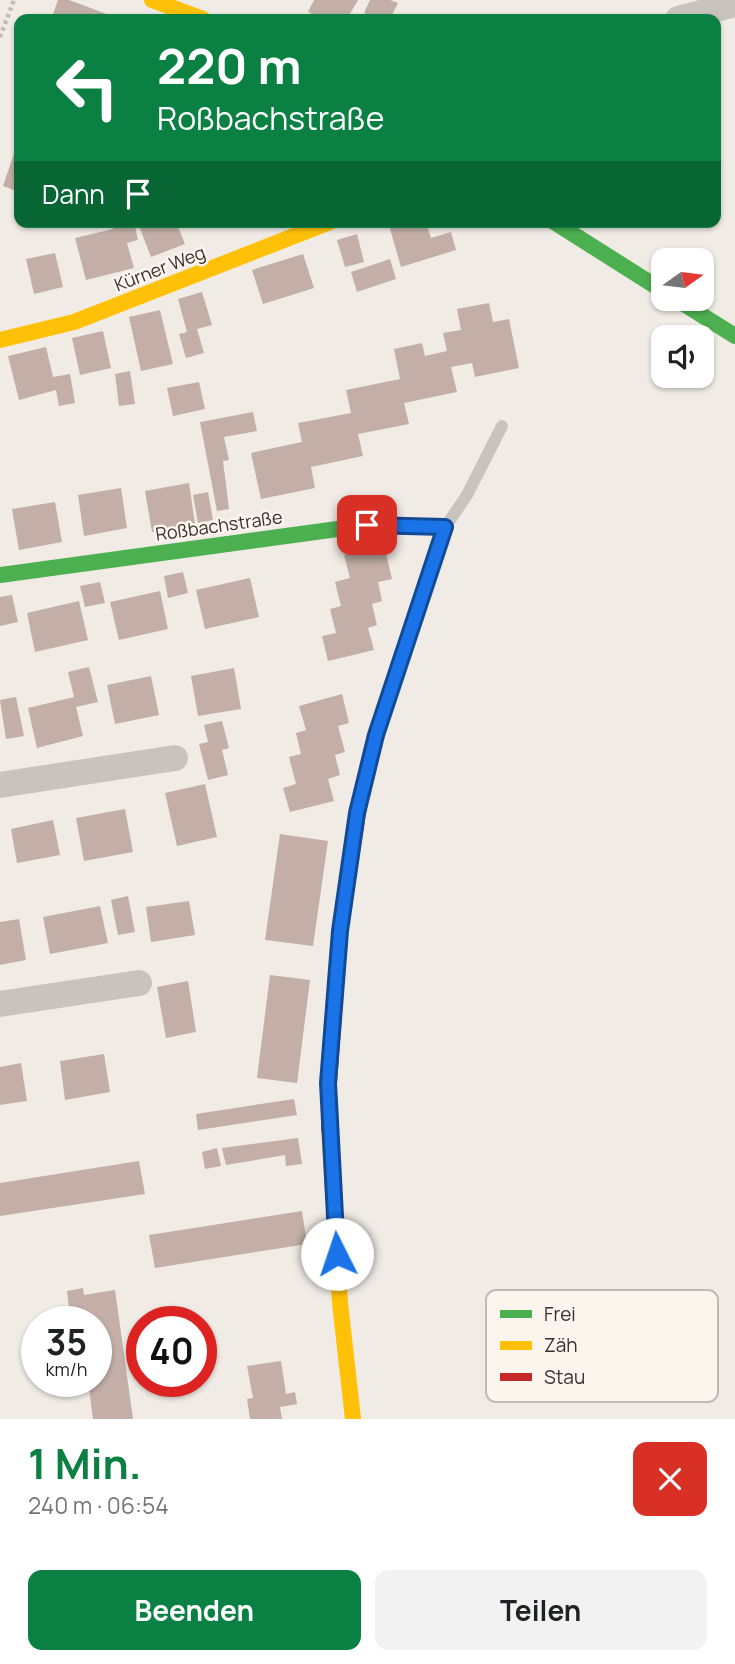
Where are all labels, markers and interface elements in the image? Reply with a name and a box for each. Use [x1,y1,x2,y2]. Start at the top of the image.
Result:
text: 220 m [157,32,301,99]
icon: left [42,42,133,133]
text: Roßbachstraße [157,96,384,140]
icon: arrive [119,175,157,213]
text: Dann [42,176,105,212]
street label: Kürner Weg [111,240,208,296]
north arrow [651,248,714,312]
map controls [651,248,714,388]
button: sound [651,325,714,388]
pin [337,495,397,555]
street label: Roßbachstraße [154,504,284,546]
icon: arrive [348,506,386,544]
position arrow [300,1217,374,1291]
legend [486,1290,718,1402]
text: Frei [544,1301,576,1327]
speed limit sign: 40 [126,1306,217,1397]
text: 35 [46,1318,87,1366]
text: Zäh [544,1332,578,1358]
text: km/h [46,1357,87,1381]
text: Stau [544,1364,585,1390]
text: 1 Min. [28,1434,142,1492]
button: close [633,1442,707,1516]
text: 240 m · 06:54 [28,1489,169,1521]
button: Beenden [28,1570,361,1650]
button: Teilen [375,1570,707,1650]

